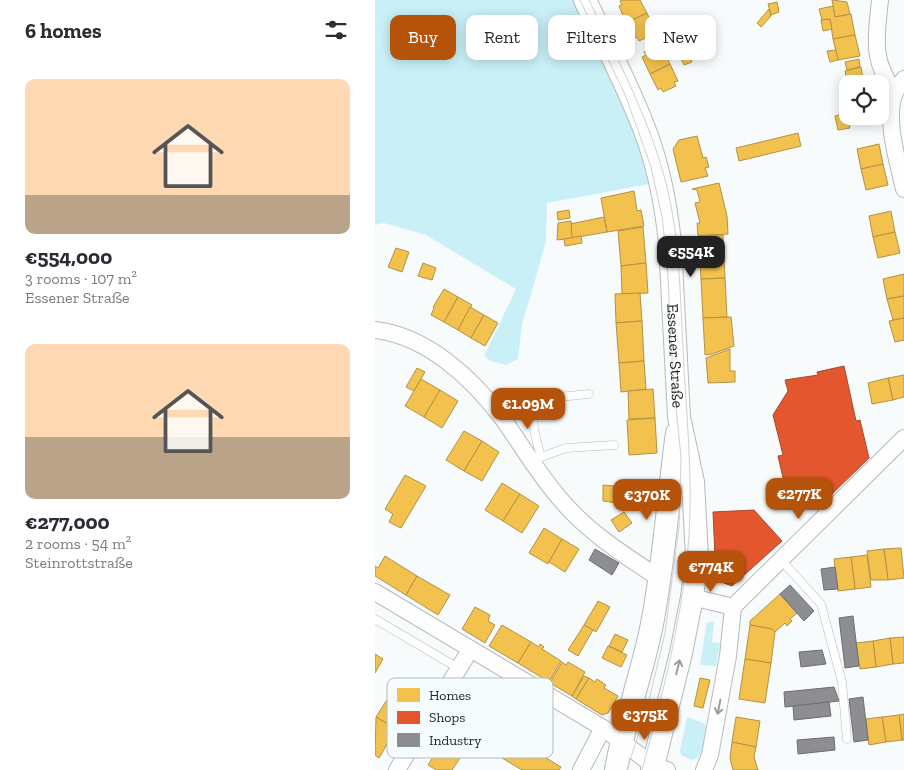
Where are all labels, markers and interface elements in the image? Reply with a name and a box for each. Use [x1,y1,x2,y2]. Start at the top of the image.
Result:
chip: Buy [390,15,456,60]
chip: Rent [466,15,538,60]
chip: Filters [548,15,635,60]
chip: New [645,15,716,60]
icon: filters [322,16,350,44]
text: 6 homes [25,18,102,43]
map controls [839,75,889,125]
button: locate [839,75,889,125]
icon: home [143,111,233,201]
pin: €554K [656,236,726,278]
text: €554K [668,242,714,261]
text: €554,000 [25,244,112,269]
text: 3 rooms · 107 m² [25,269,137,288]
text: Essener Straße [25,288,130,307]
street label: Essener Straße [664,303,688,408]
icon: home [143,376,233,466]
pin: €1.09M [487,388,569,430]
text: €1.09M [502,394,554,413]
pin: €370K [612,478,682,521]
pin: €277K [764,478,834,520]
text: €277K [777,484,821,503]
text: €370K [624,485,670,504]
text: €277,000 [25,509,110,534]
text: 2 rooms · 54 m² [25,534,131,553]
pin: €774K [676,550,746,593]
text: Steinrottstraße [25,553,133,572]
text: €774K [689,557,733,576]
one-way arrow [673,660,683,676]
legend [387,678,553,758]
text: Homes [429,687,471,704]
pin: €375K [610,698,680,741]
one-way arrow [714,699,723,715]
text: €375K [622,705,668,724]
text: Shops [429,709,465,726]
text: Industry [429,732,482,749]

